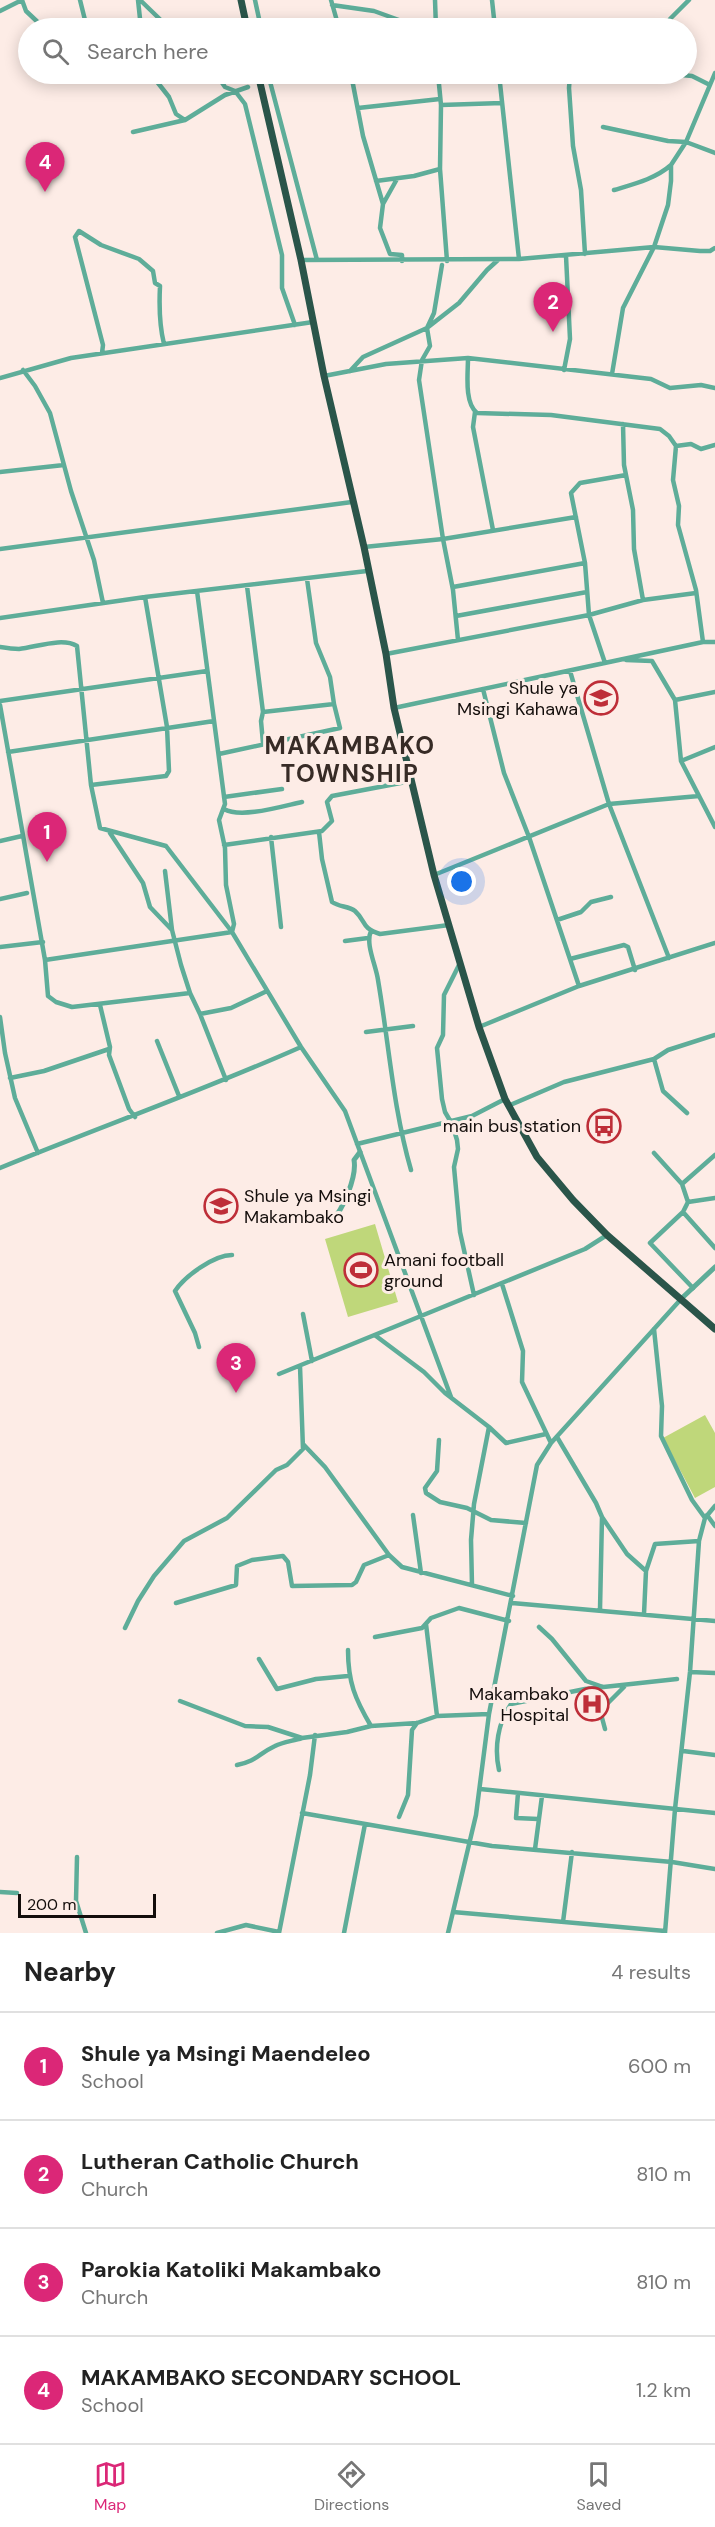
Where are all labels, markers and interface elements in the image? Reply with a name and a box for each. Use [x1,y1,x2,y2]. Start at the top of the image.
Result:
search box [18,18,697,84]
icon: search [39,35,72,68]
text: Search here [87,37,208,66]
pin: 4 [26,142,64,192]
pin: 2 [534,282,572,332]
place label: Shule ya Msingi Kahawa [457,676,578,721]
school or university icon: Shule ya Msingi Kahawa [583,680,619,716]
district label: MAKAMBAKO TOWNSHIP [264,730,436,789]
pin: 1 [28,812,66,862]
your location [447,867,476,896]
bus stop icon: main bus station [586,1108,622,1144]
place label: main bus station [443,1114,581,1138]
place label: Shule ya Msingi Makambako [244,1184,371,1229]
school or university icon: Shule ya Msingi Makambako [203,1188,239,1224]
place label: Amani football ground [384,1248,504,1293]
sports icon: Amani football ground [343,1252,379,1288]
pin: 3 [216,1344,256,1393]
place label: Makambako Hospital [469,1682,569,1727]
hospital icon: Makambako Hospital [574,1686,610,1722]
scale bar [18,1891,156,1918]
text: 200 m [27,1894,76,1915]
text: Nearby [24,1955,116,1989]
text: 4 results [611,1959,691,1985]
text: Shule ya Msingi Maendeleo [81,2039,371,2068]
text: 1 [40,2053,47,2079]
text: 600 m [628,2053,691,2079]
text: School [81,2068,144,2094]
text: Lutheran Catholic Church [81,2147,359,2176]
text: 2 [38,2161,49,2187]
text: 810 m [636,2161,691,2187]
text: Church [81,2176,148,2202]
text: Parokia Katoliki Makambako [81,2255,381,2284]
text: 3 [37,2269,50,2295]
text: 810 m [636,2269,691,2295]
text: Church [81,2284,148,2310]
text: MAKAMBAKO SECONDARY SCHOOL [81,2363,461,2392]
text: 4 [37,2377,50,2403]
text: 1.2 km [636,2377,691,2403]
text: School [81,2392,144,2418]
tab: Map [94,2458,127,2515]
tab: Directions [314,2458,389,2515]
tab: Saved [577,2458,621,2515]

